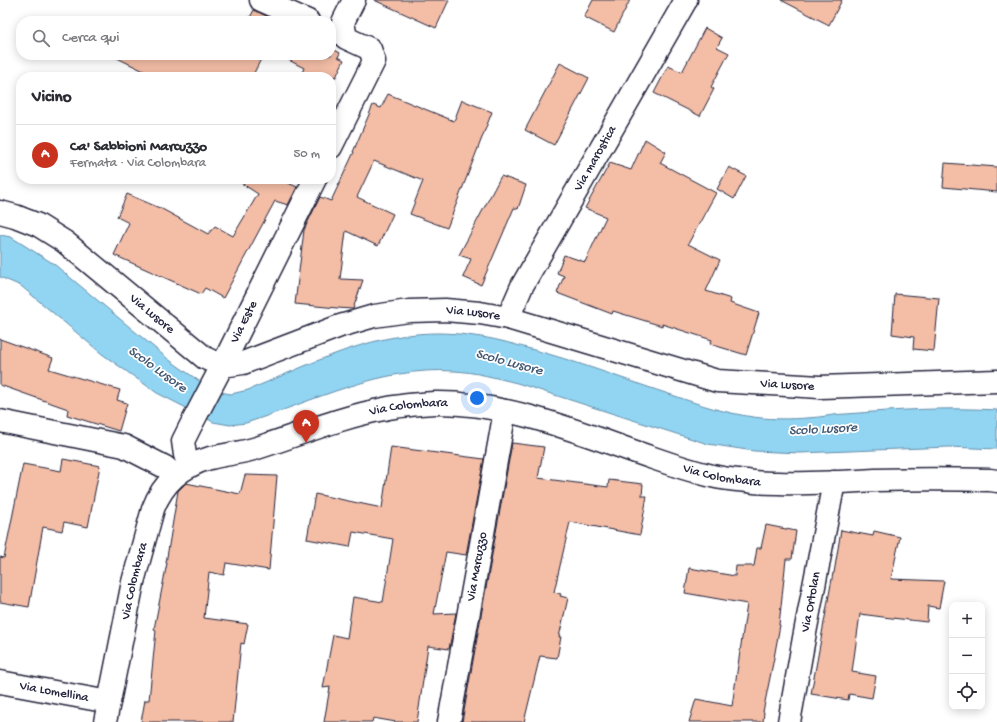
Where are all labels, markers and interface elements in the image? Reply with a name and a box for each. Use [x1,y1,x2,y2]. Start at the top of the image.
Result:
search box [16,16,336,60]
icon: search [30,27,52,49]
text: Cerca qui [62,29,119,47]
text: Vicino [32,88,72,108]
street label: Via marostica [570,122,620,195]
text: Ca' Sabbioni Marcuzzo [70,138,207,156]
text: A [41,147,49,162]
text: 50 m [293,147,320,162]
text: Fermata · Via Colombara [70,156,206,171]
street label: Via Lusore [126,290,178,337]
street label: Via Este [227,298,261,346]
street label: Via Lusore [445,303,502,324]
water label: Scolo Lusore [124,343,190,397]
water label: Scolo Lusore [474,346,545,380]
street label: Via Lusore [759,376,815,394]
your location [467,388,487,408]
street label: Via Colombara [367,395,449,420]
pin: A [293,410,319,443]
water label: Scolo Lusore [788,420,858,440]
street label: Via Colombara [680,461,762,490]
street label: Via Marcuzzo [463,530,491,603]
street label: Via Colombara [118,540,151,622]
street label: Via Ortolan [798,570,824,634]
map controls [949,602,985,710]
button: + [949,602,985,638]
button: − [949,638,985,674]
button: locate [949,674,985,710]
street label: Via Lomellina [17,678,91,706]

